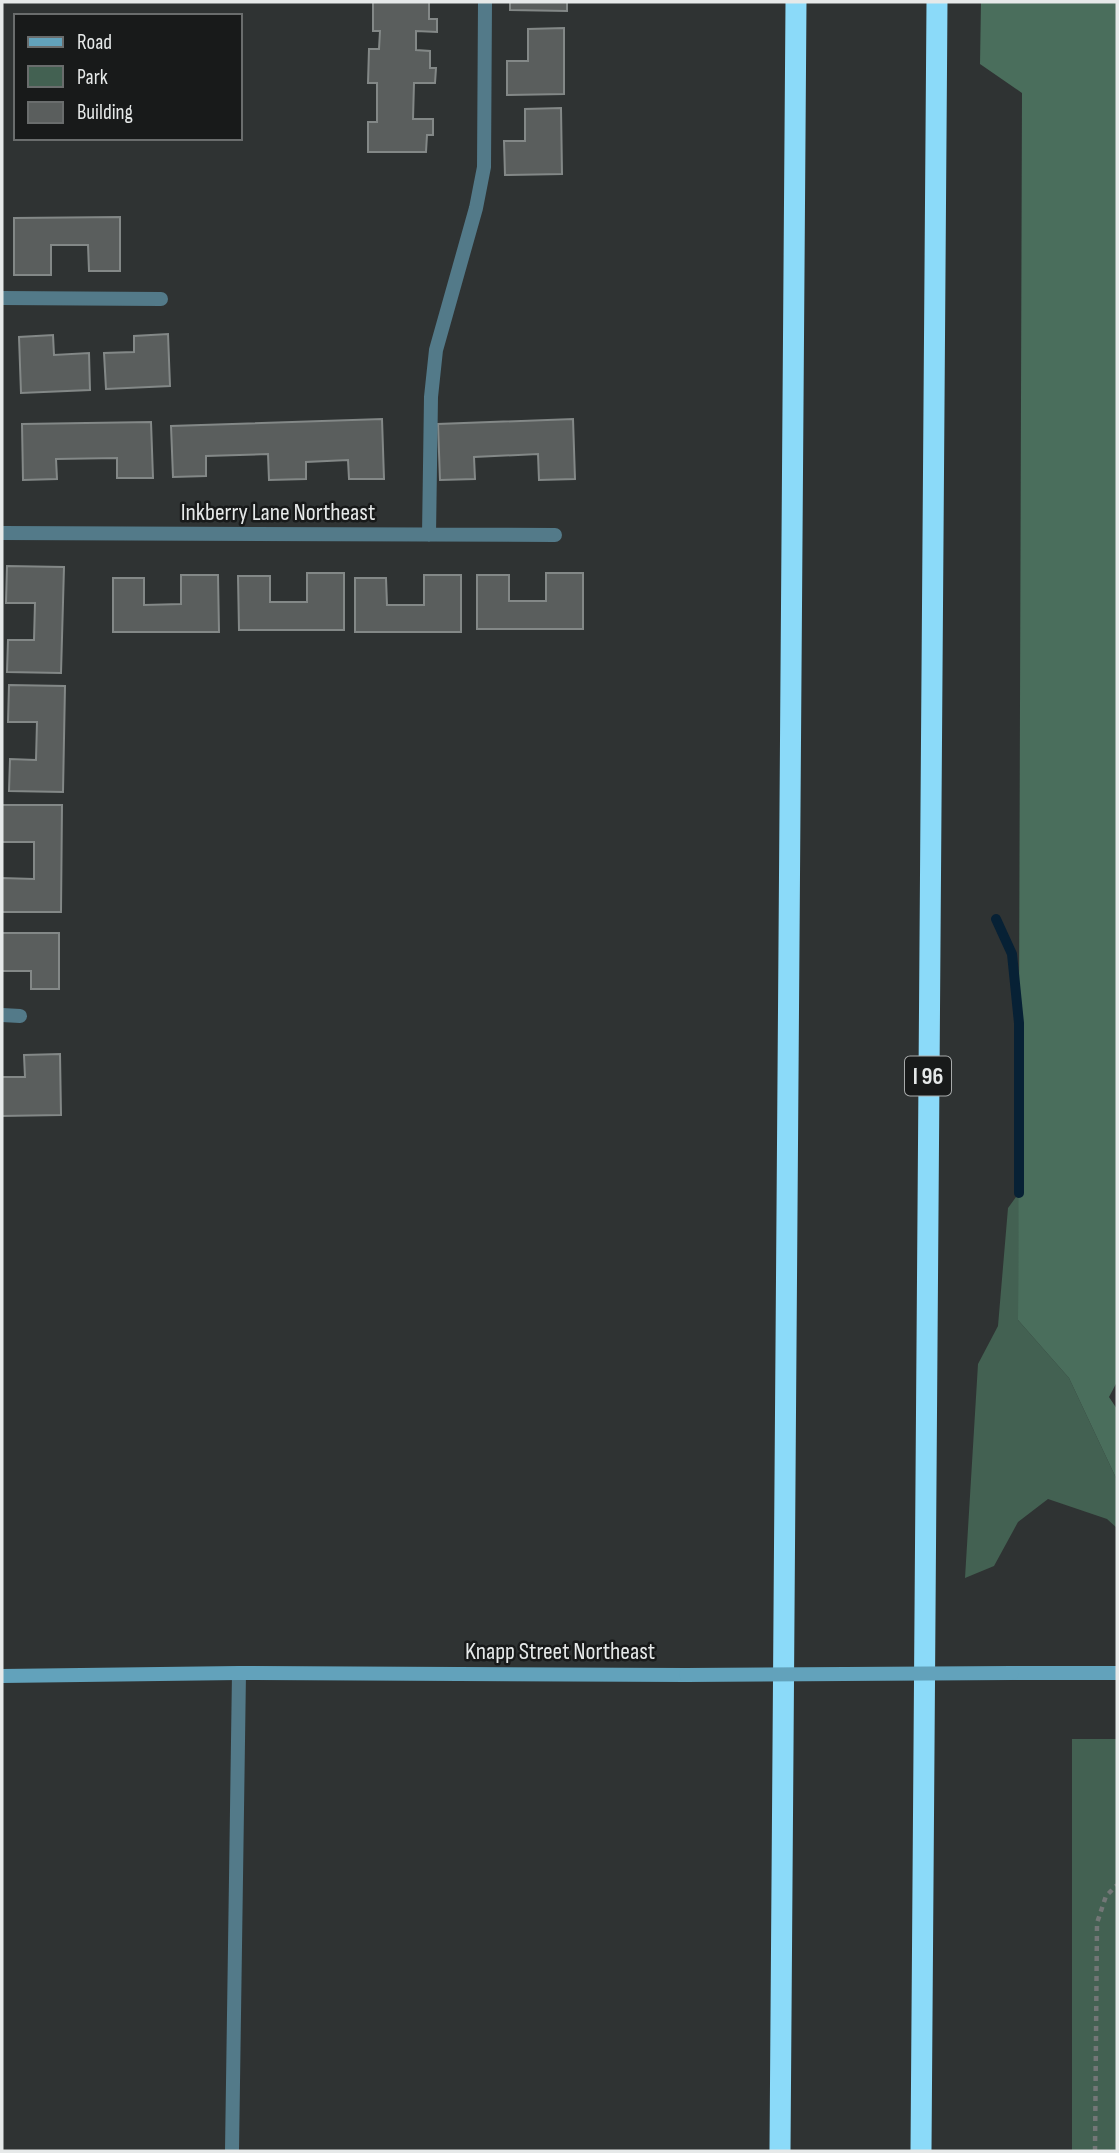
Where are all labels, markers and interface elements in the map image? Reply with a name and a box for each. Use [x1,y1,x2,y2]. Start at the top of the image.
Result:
legend [14,14,242,140]
text: Road [77,30,112,55]
text: Park [77,65,108,90]
text: Building [77,100,133,125]
street label: Inkberry Lane Northeast [181,498,375,527]
road number: I 96 [905,1056,951,1096]
street label: Knapp Street Northeast [465,1637,655,1666]

